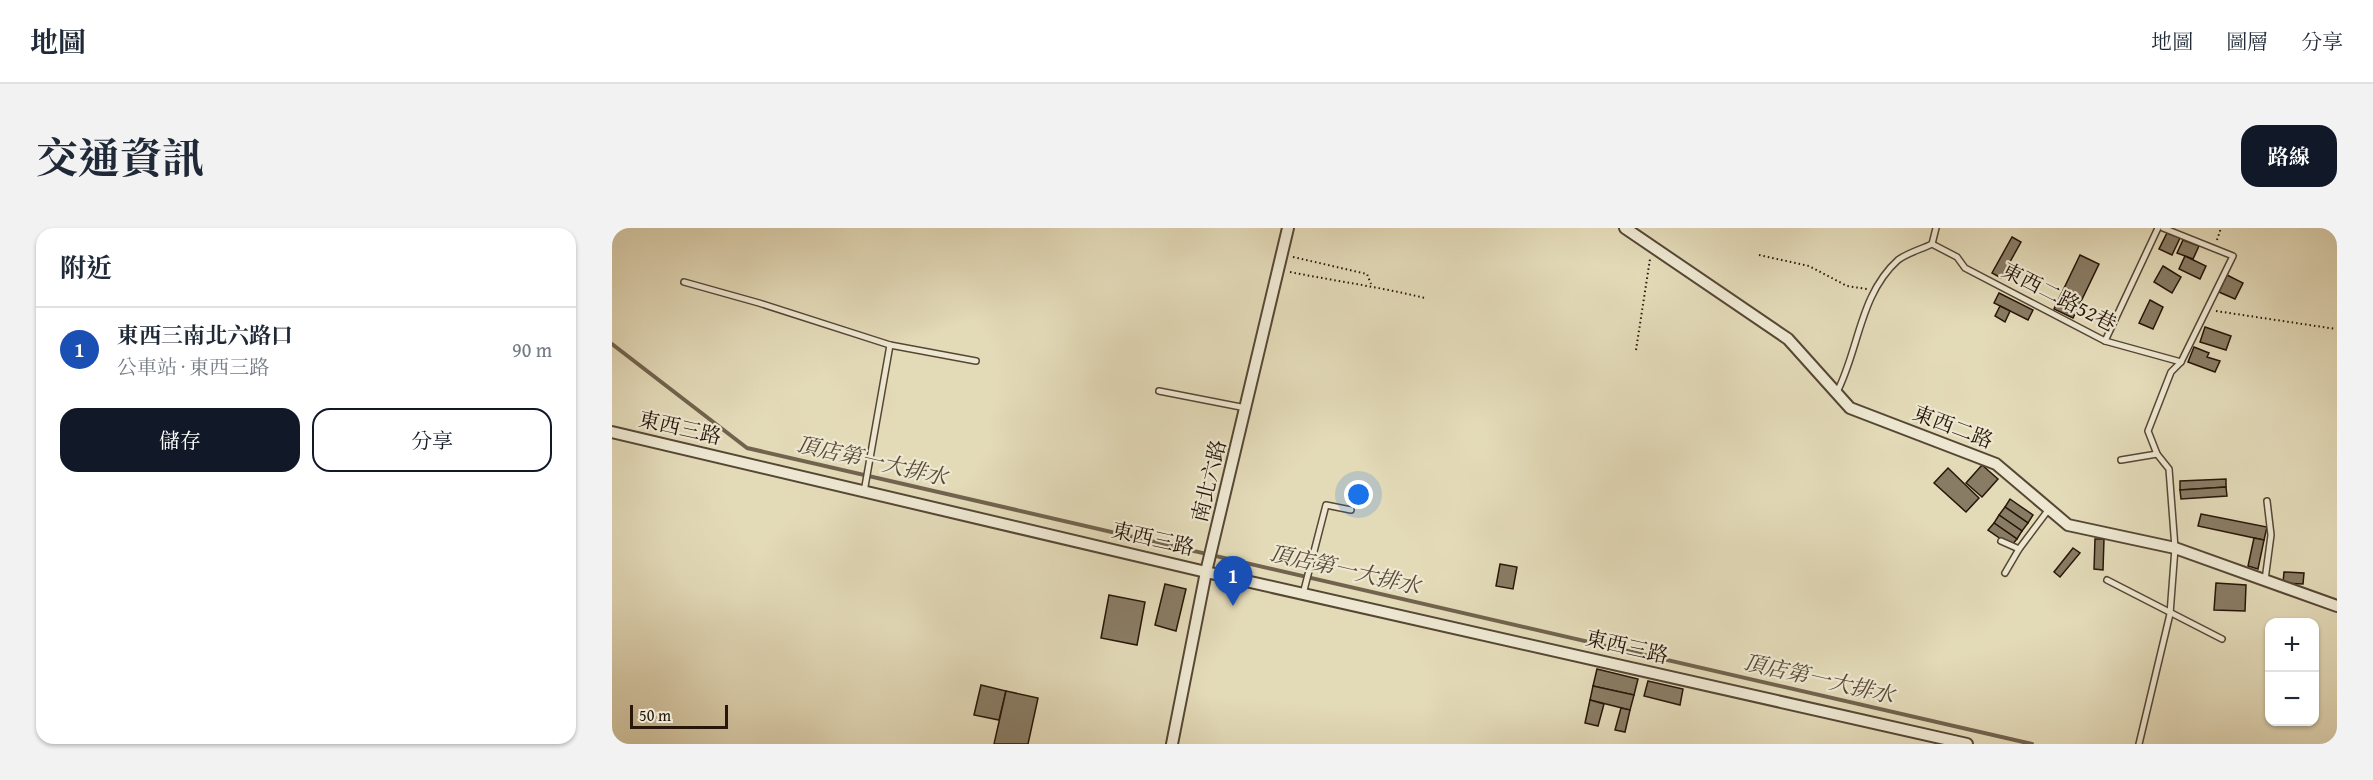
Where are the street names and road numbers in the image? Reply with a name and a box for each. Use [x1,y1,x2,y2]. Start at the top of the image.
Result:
street label: 東西二路52巷 [1996,254,2122,339]
street label: 東西二路 [1908,397,1998,456]
street label: 東西三路 [636,403,725,452]
street label: 南北六路 [1183,436,1234,525]
street label: 東西三路 [1109,514,1198,563]
street label: 東西三路 [1583,622,1672,671]

